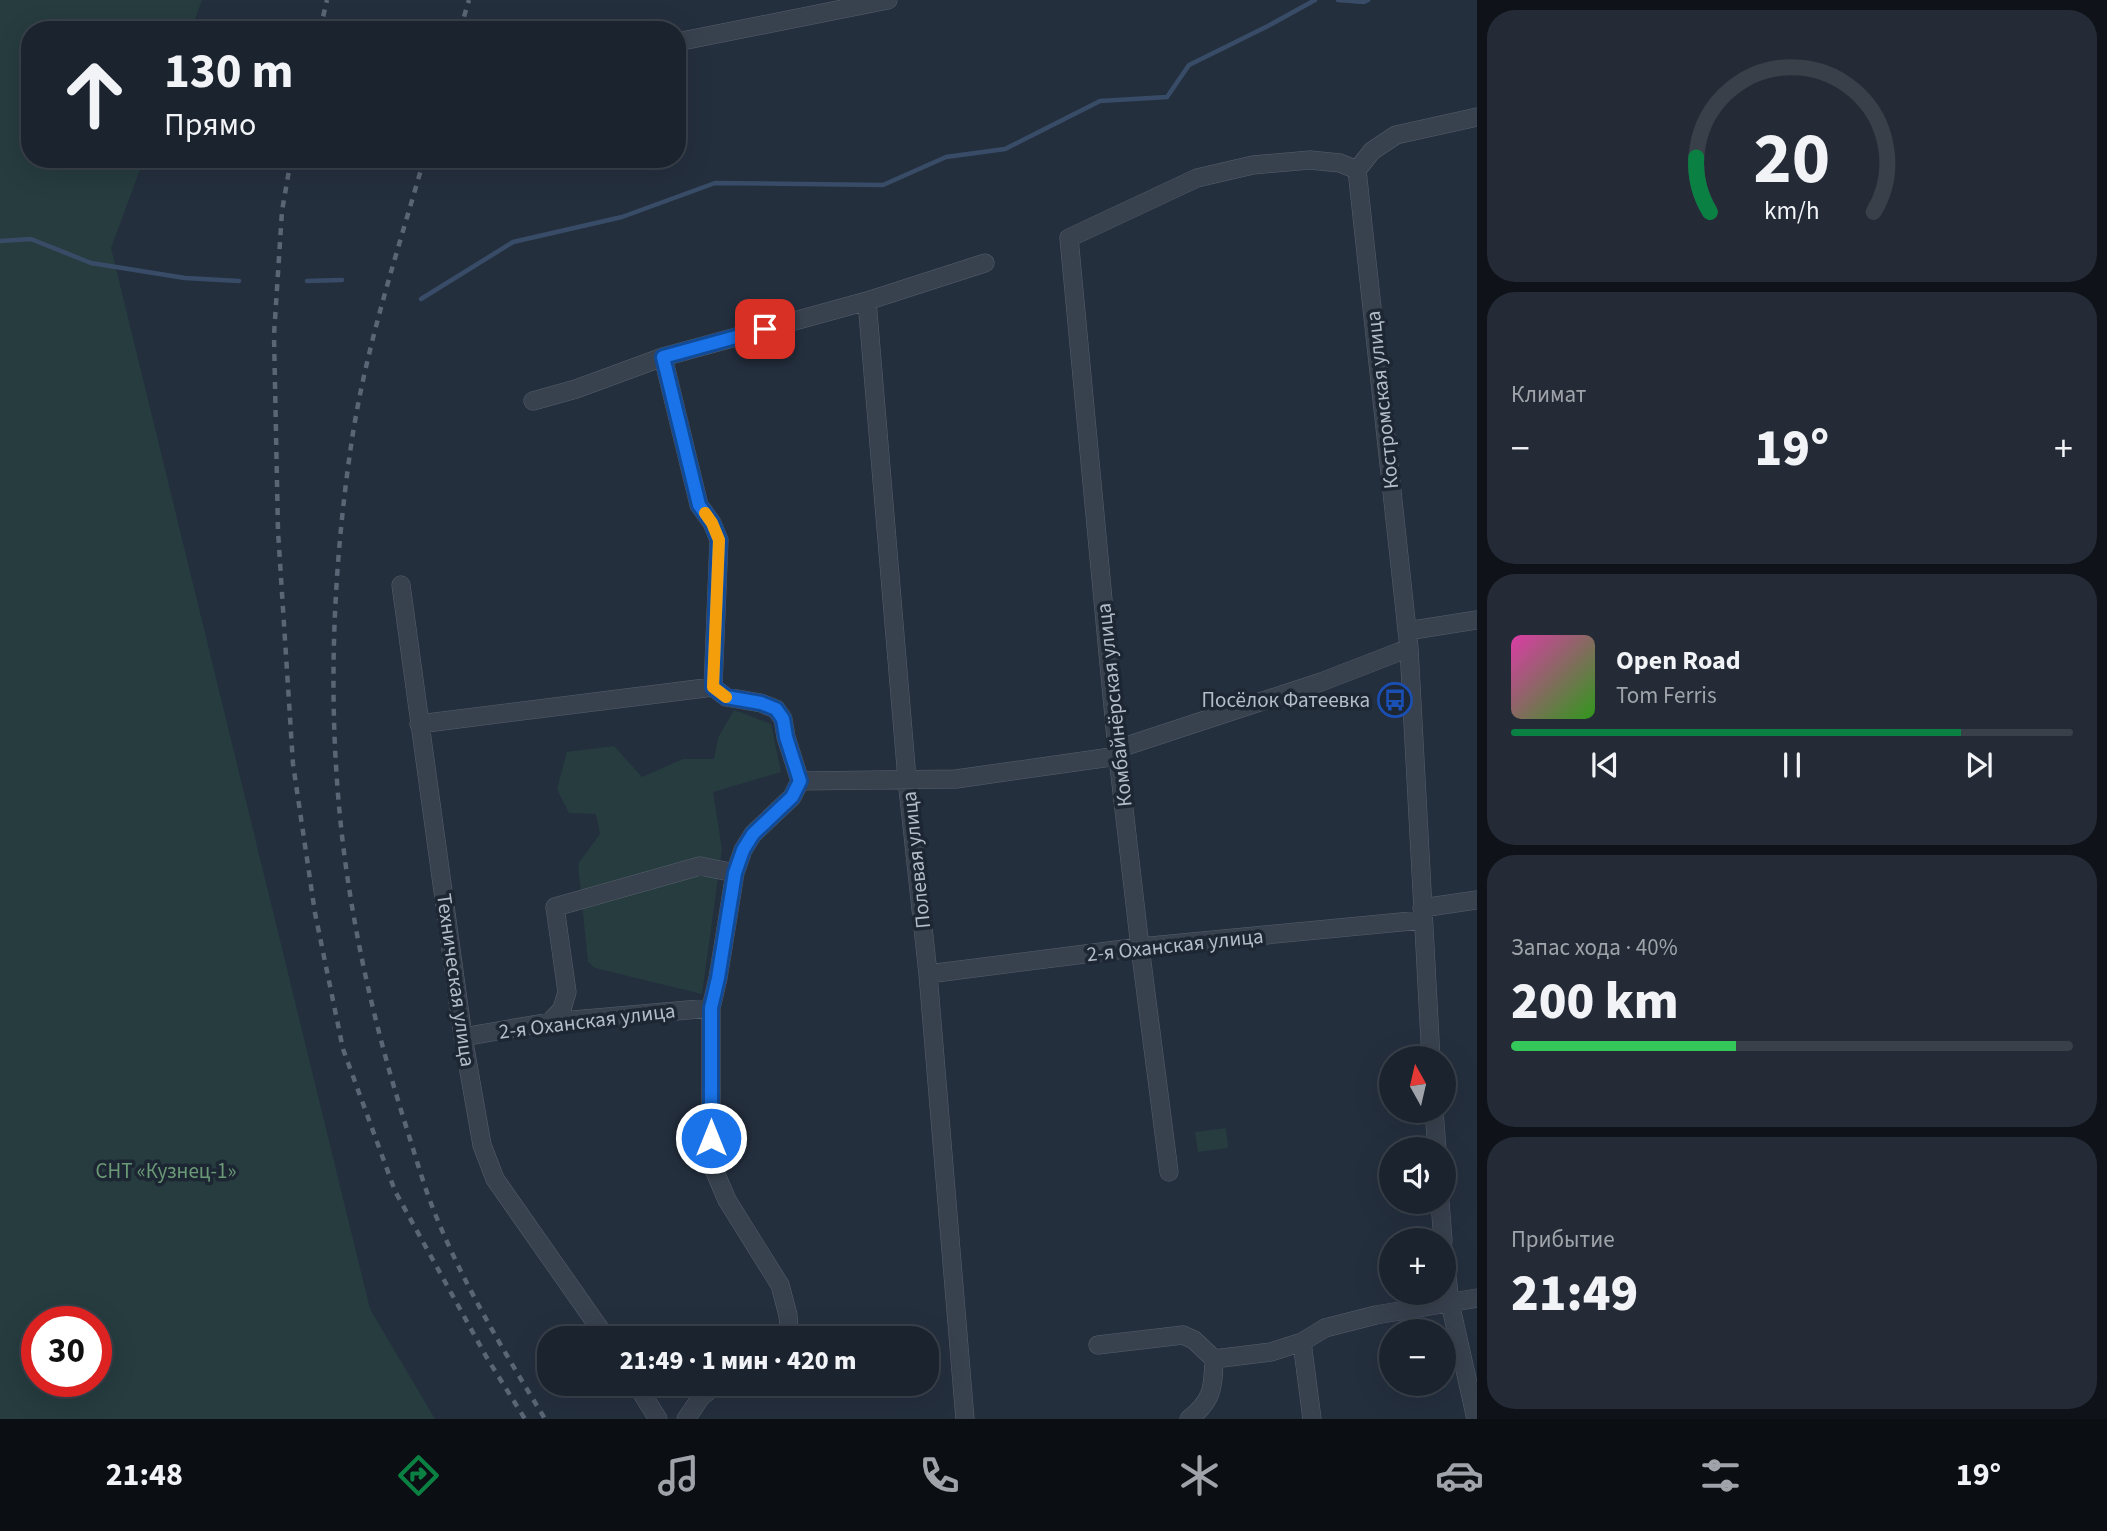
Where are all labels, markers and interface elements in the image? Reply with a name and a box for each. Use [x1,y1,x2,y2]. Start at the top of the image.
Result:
text: 130 m [164,37,293,107]
icon: ahead [49,49,140,140]
text: Прямо [164,102,256,148]
text: 20 [1754,107,1830,211]
text: km/h [1764,193,1820,229]
pin [735,299,795,359]
street label: Костромская улица [1358,309,1406,491]
icon: arrive [746,310,784,348]
text: Климат [1511,378,1586,411]
text: 19° [1755,412,1829,486]
text: − [1511,422,1530,476]
text: + [2054,422,2073,476]
street label: Комбайнёрская улица [1088,602,1140,808]
text: Open Road [1616,642,1741,679]
text: Tom Ferris [1616,679,1717,712]
bus stop icon: Посёлок Фатеевка [1376,681,1414,719]
place label: Посёлок Фатеевка [1202,685,1370,715]
icon: previous [1586,746,1624,784]
icon: pause [1773,746,1811,784]
icon: next [1960,746,1998,784]
street label: Полевая улица [894,790,938,930]
street label: Техническая улица [429,891,483,1069]
street label: 2-я Оханская улица [1085,921,1265,969]
text: Запас хода · 40% [1511,931,1678,964]
text: 200 km [1511,965,1679,1039]
street label: 2-я Оханская улица [497,995,677,1047]
north arrow [1379,1046,1456,1124]
map controls [1379,1046,1456,1396]
position arrow [674,1101,748,1175]
button: sound [1379,1137,1456,1214]
park label: СНТ «Кузнец-1» [96,1156,236,1186]
text: Прибытие [1511,1223,1615,1256]
button: + [1379,1228,1456,1305]
text: 21:49 [1511,1257,1638,1331]
speed limit sign: 30 [21,1306,112,1397]
button: − [1379,1319,1456,1396]
text: 21:49 · 1 мин · 420 m [620,1342,856,1379]
icon: directions [394,1451,443,1500]
icon: music [654,1451,703,1500]
icon: phone [915,1451,964,1500]
icon: climate [1175,1451,1224,1500]
icon: car [1435,1451,1484,1500]
icon: filters [1696,1451,1745,1500]
text: 21:48 [106,1452,183,1498]
text: 19° [1956,1452,2001,1498]

